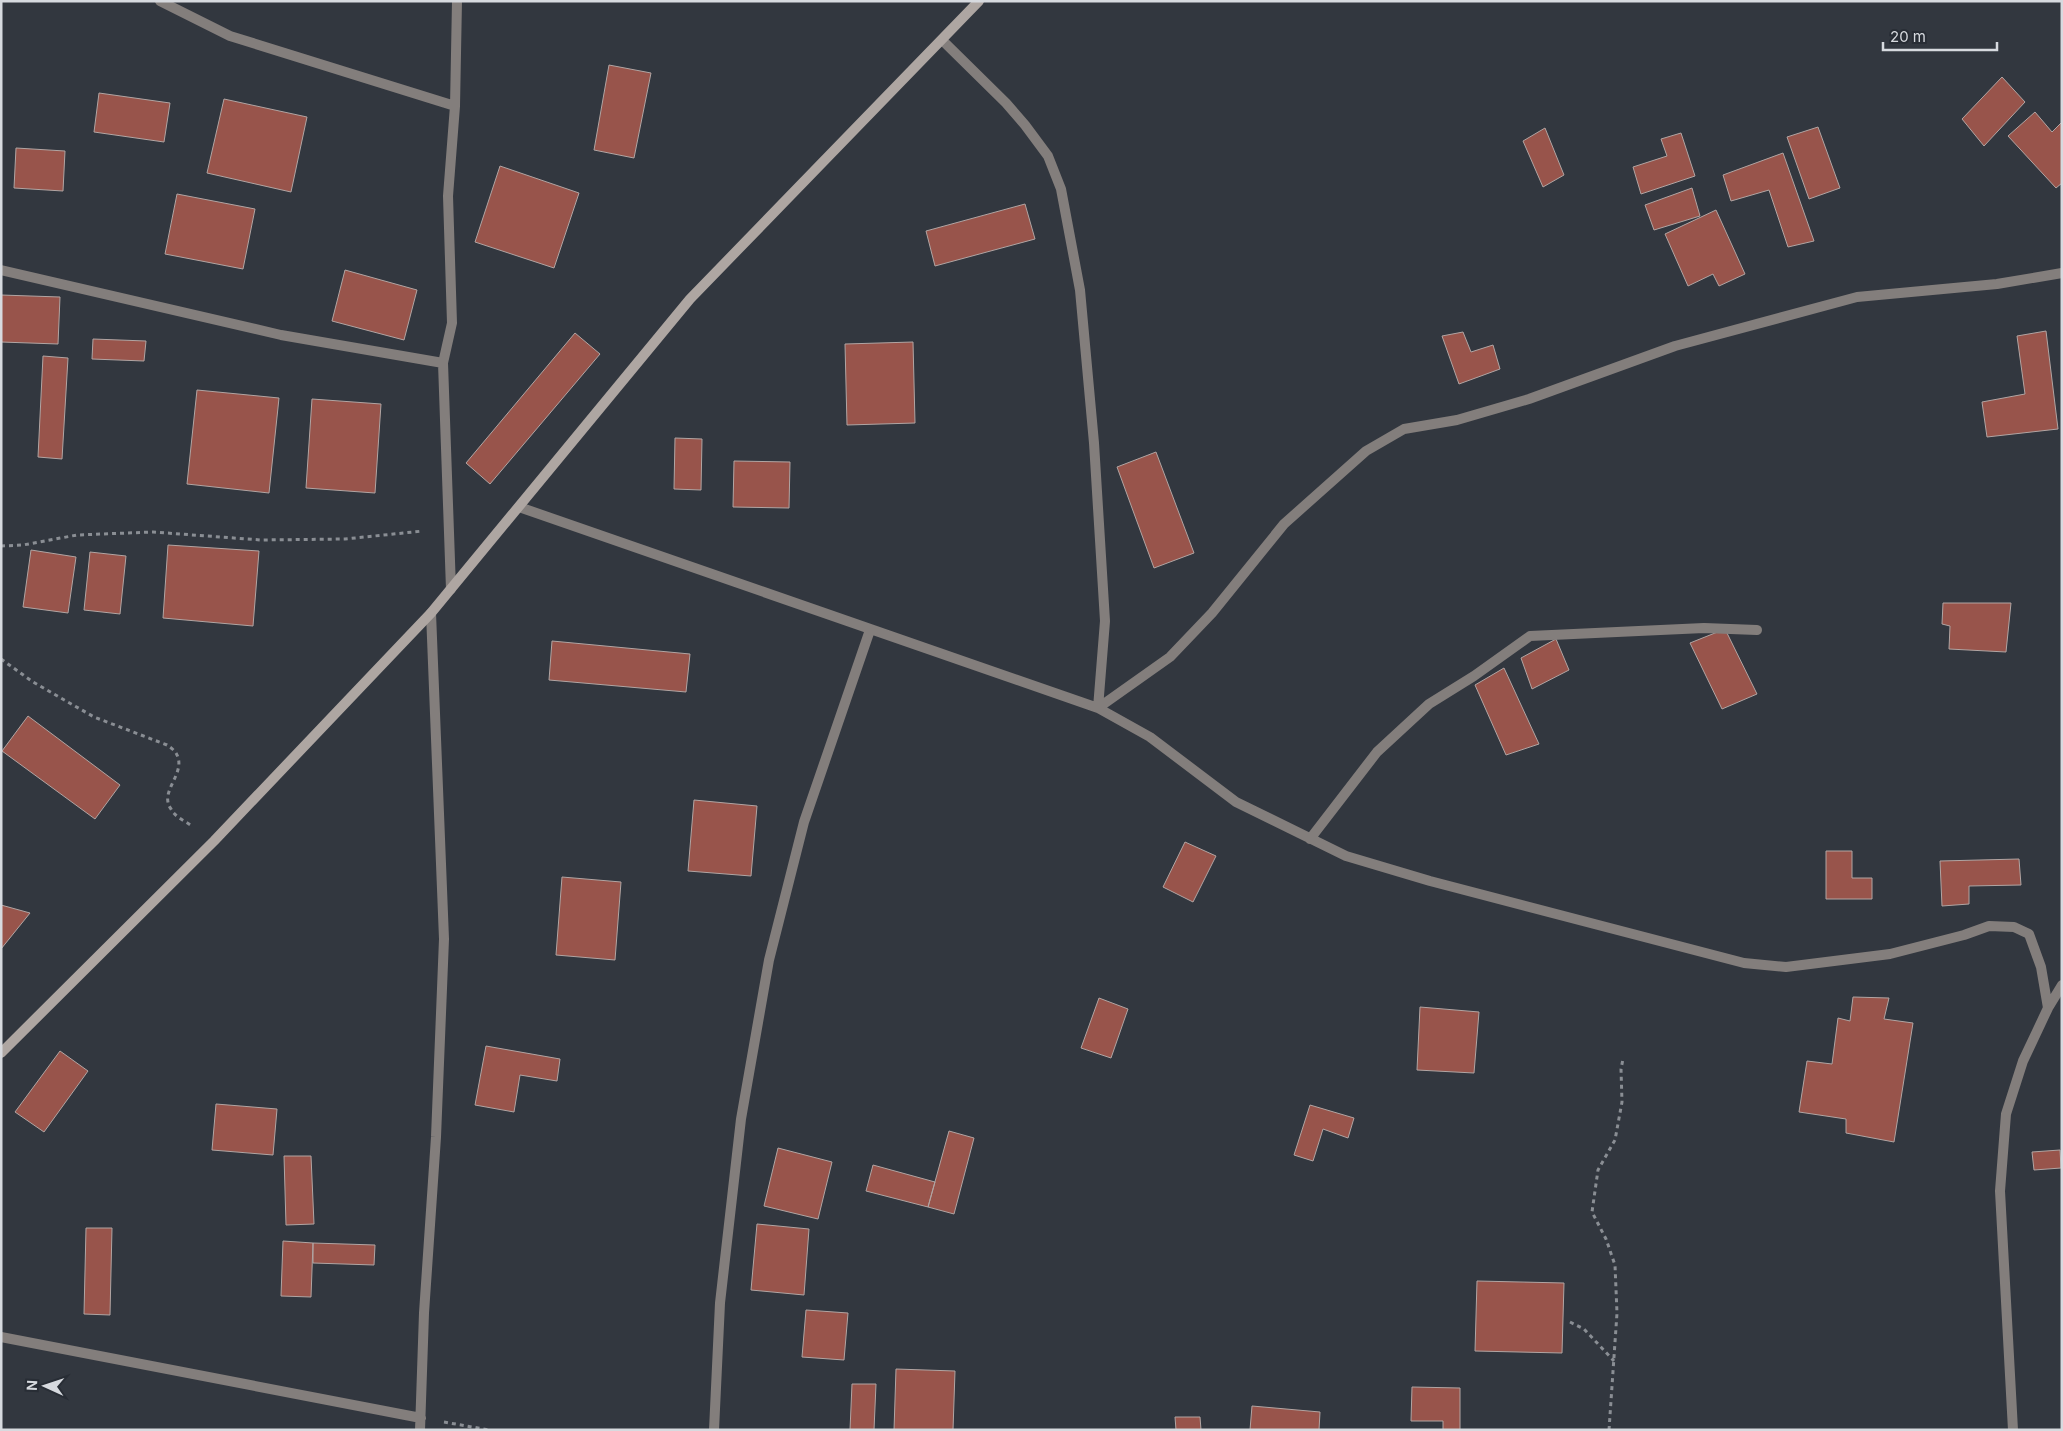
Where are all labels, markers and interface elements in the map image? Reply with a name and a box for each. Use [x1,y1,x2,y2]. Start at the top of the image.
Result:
scale bar [1883,20,1997,52]
text: 20 m [1890,27,1926,46]
north arrow [20,1361,70,1411]
text: N [23,1380,40,1391]

